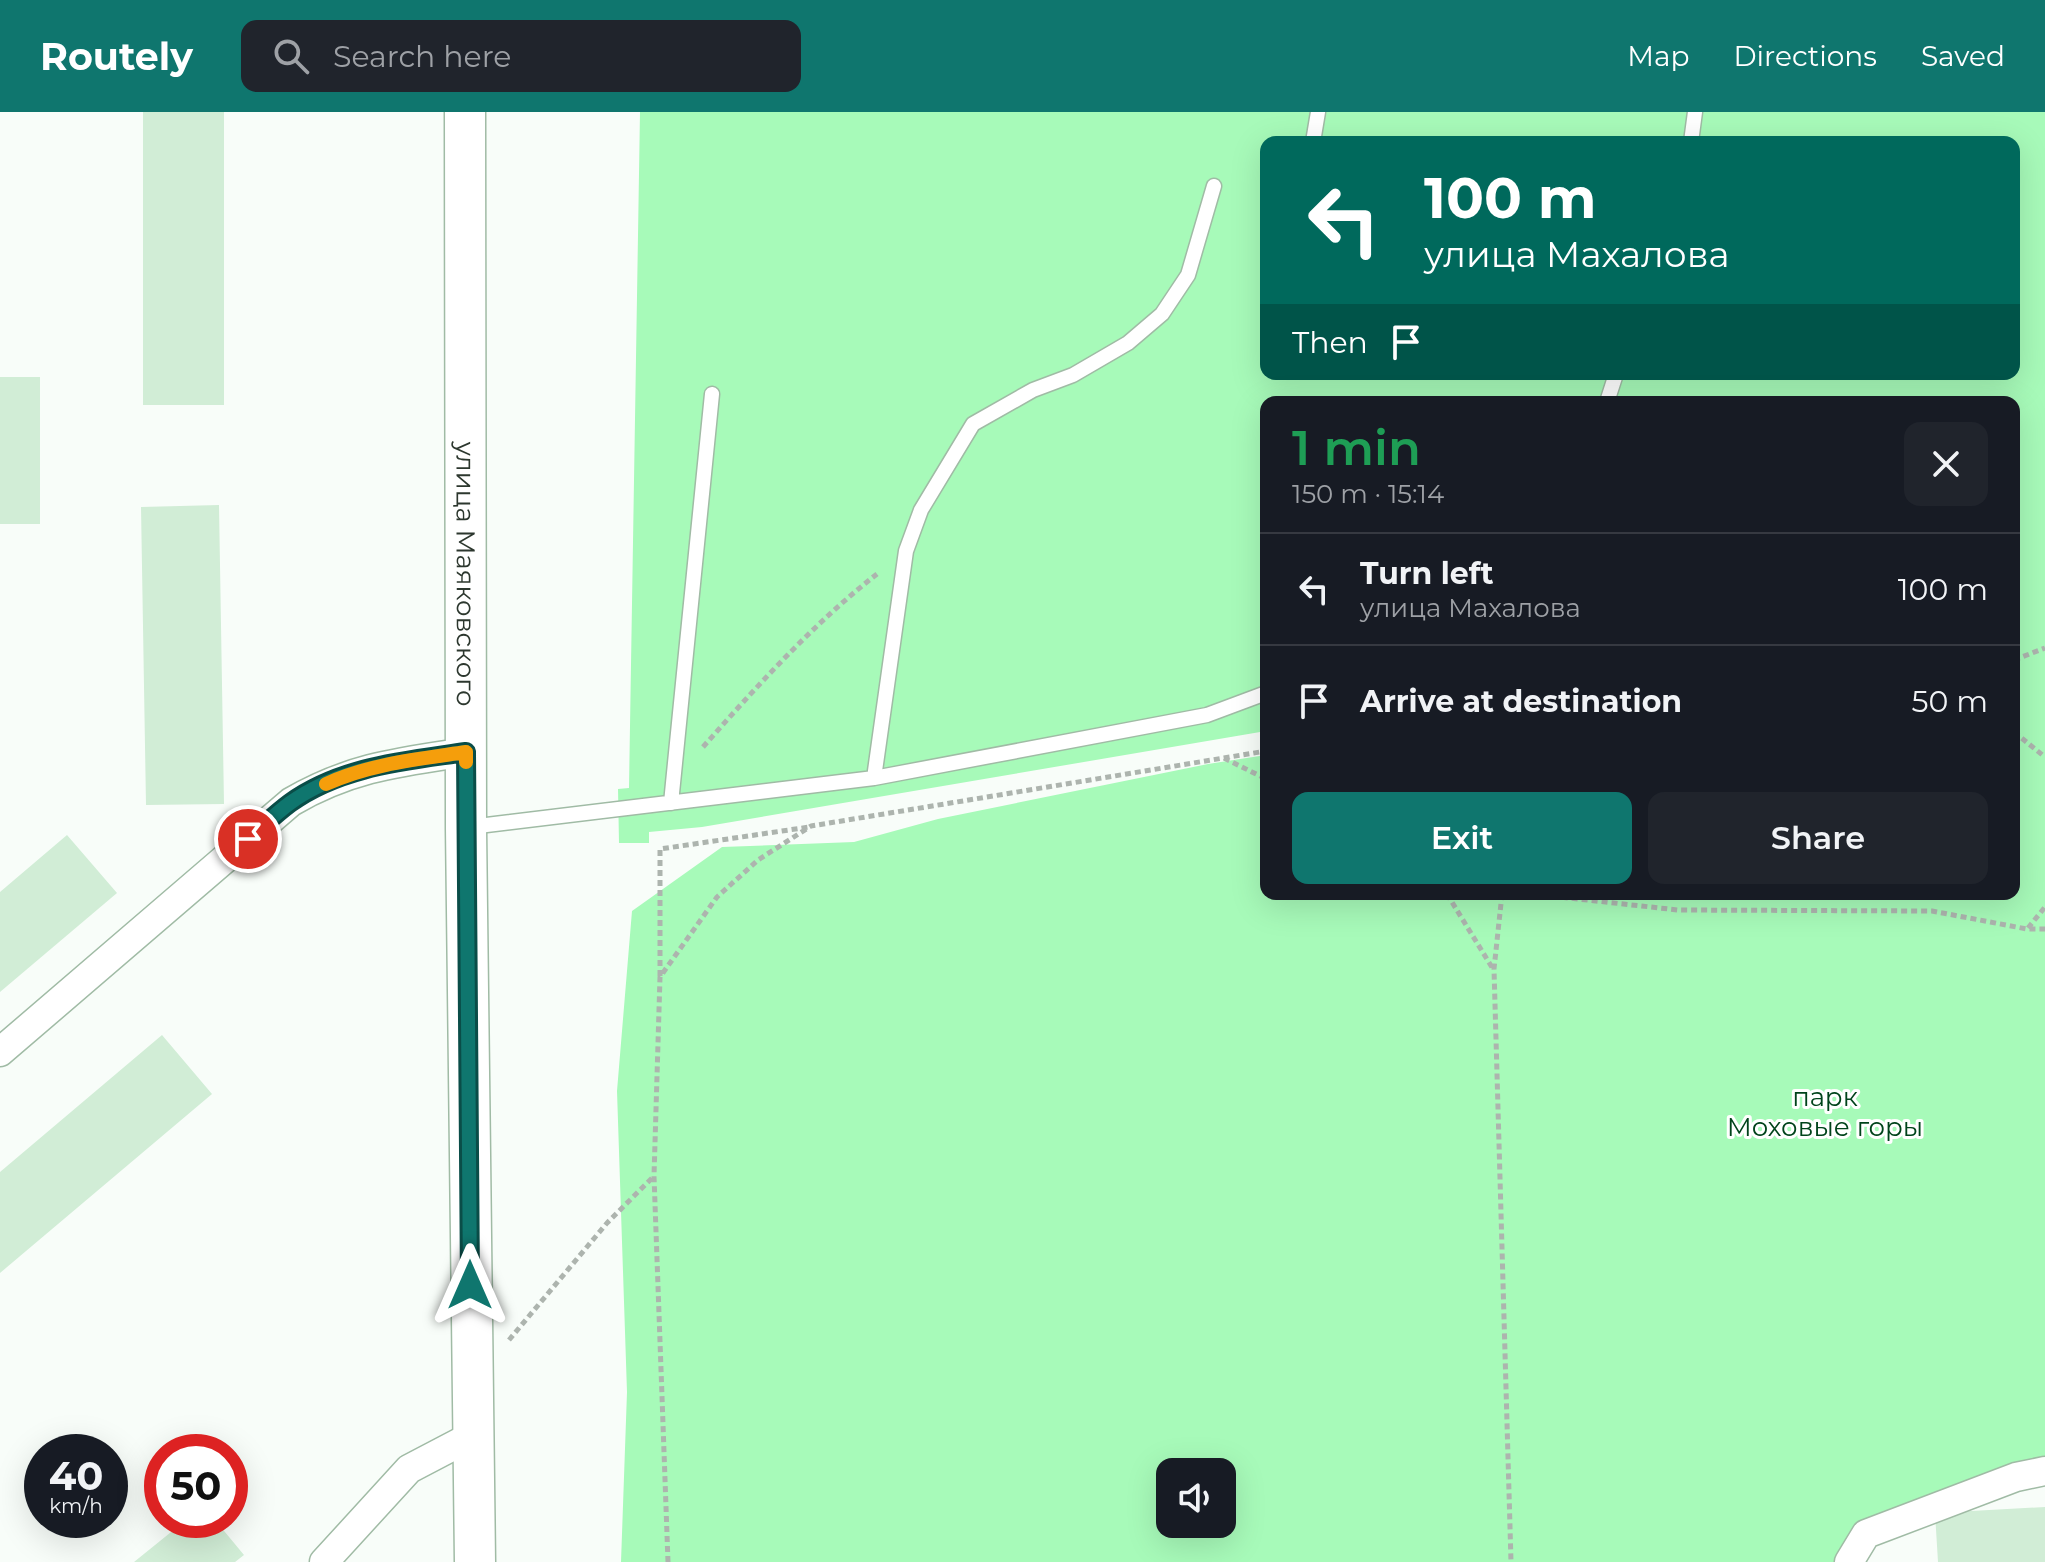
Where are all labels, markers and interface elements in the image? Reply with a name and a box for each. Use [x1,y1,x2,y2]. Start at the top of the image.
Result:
search box [241,20,801,92]
text: Routely [40,33,193,80]
icon: search [269,34,313,78]
text: Search here [333,38,511,75]
text: Map [1627,39,1689,73]
text: Directions [1733,39,1877,73]
text: Saved [1921,39,2005,73]
text: 100 m [1424,164,1597,232]
icon: left [1292,168,1396,272]
text: улица Махалова [1424,232,1730,276]
icon: arrive [1384,320,1428,364]
text: Then [1292,324,1368,361]
text: 1 min [1292,419,1421,477]
button: close [1904,422,1988,506]
street label: улица Маяковского [449,440,482,707]
text: 150 m · 15:14 [1292,478,1444,510]
text: Turn left [1360,555,1493,592]
icon: left [1292,567,1336,611]
text: 100 m [1898,571,1988,608]
text: улица Махалова [1360,592,1581,624]
icon: arrive [1292,679,1336,723]
text: Arrive at destination [1360,683,1682,720]
text: 50 m [1911,683,1988,720]
button: Exit [1292,792,1632,884]
button: Share [1648,792,1988,884]
pin [214,805,282,873]
icon: arrive [226,817,270,861]
park label: парк Моховые горы [1727,1081,1923,1143]
position arrow [428,1243,512,1327]
speed limit sign: 50 [144,1434,248,1538]
text: 40 [49,1451,103,1500]
map controls [1156,1458,1236,1538]
button: sound [1156,1458,1236,1538]
text: km/h [49,1494,103,1518]

